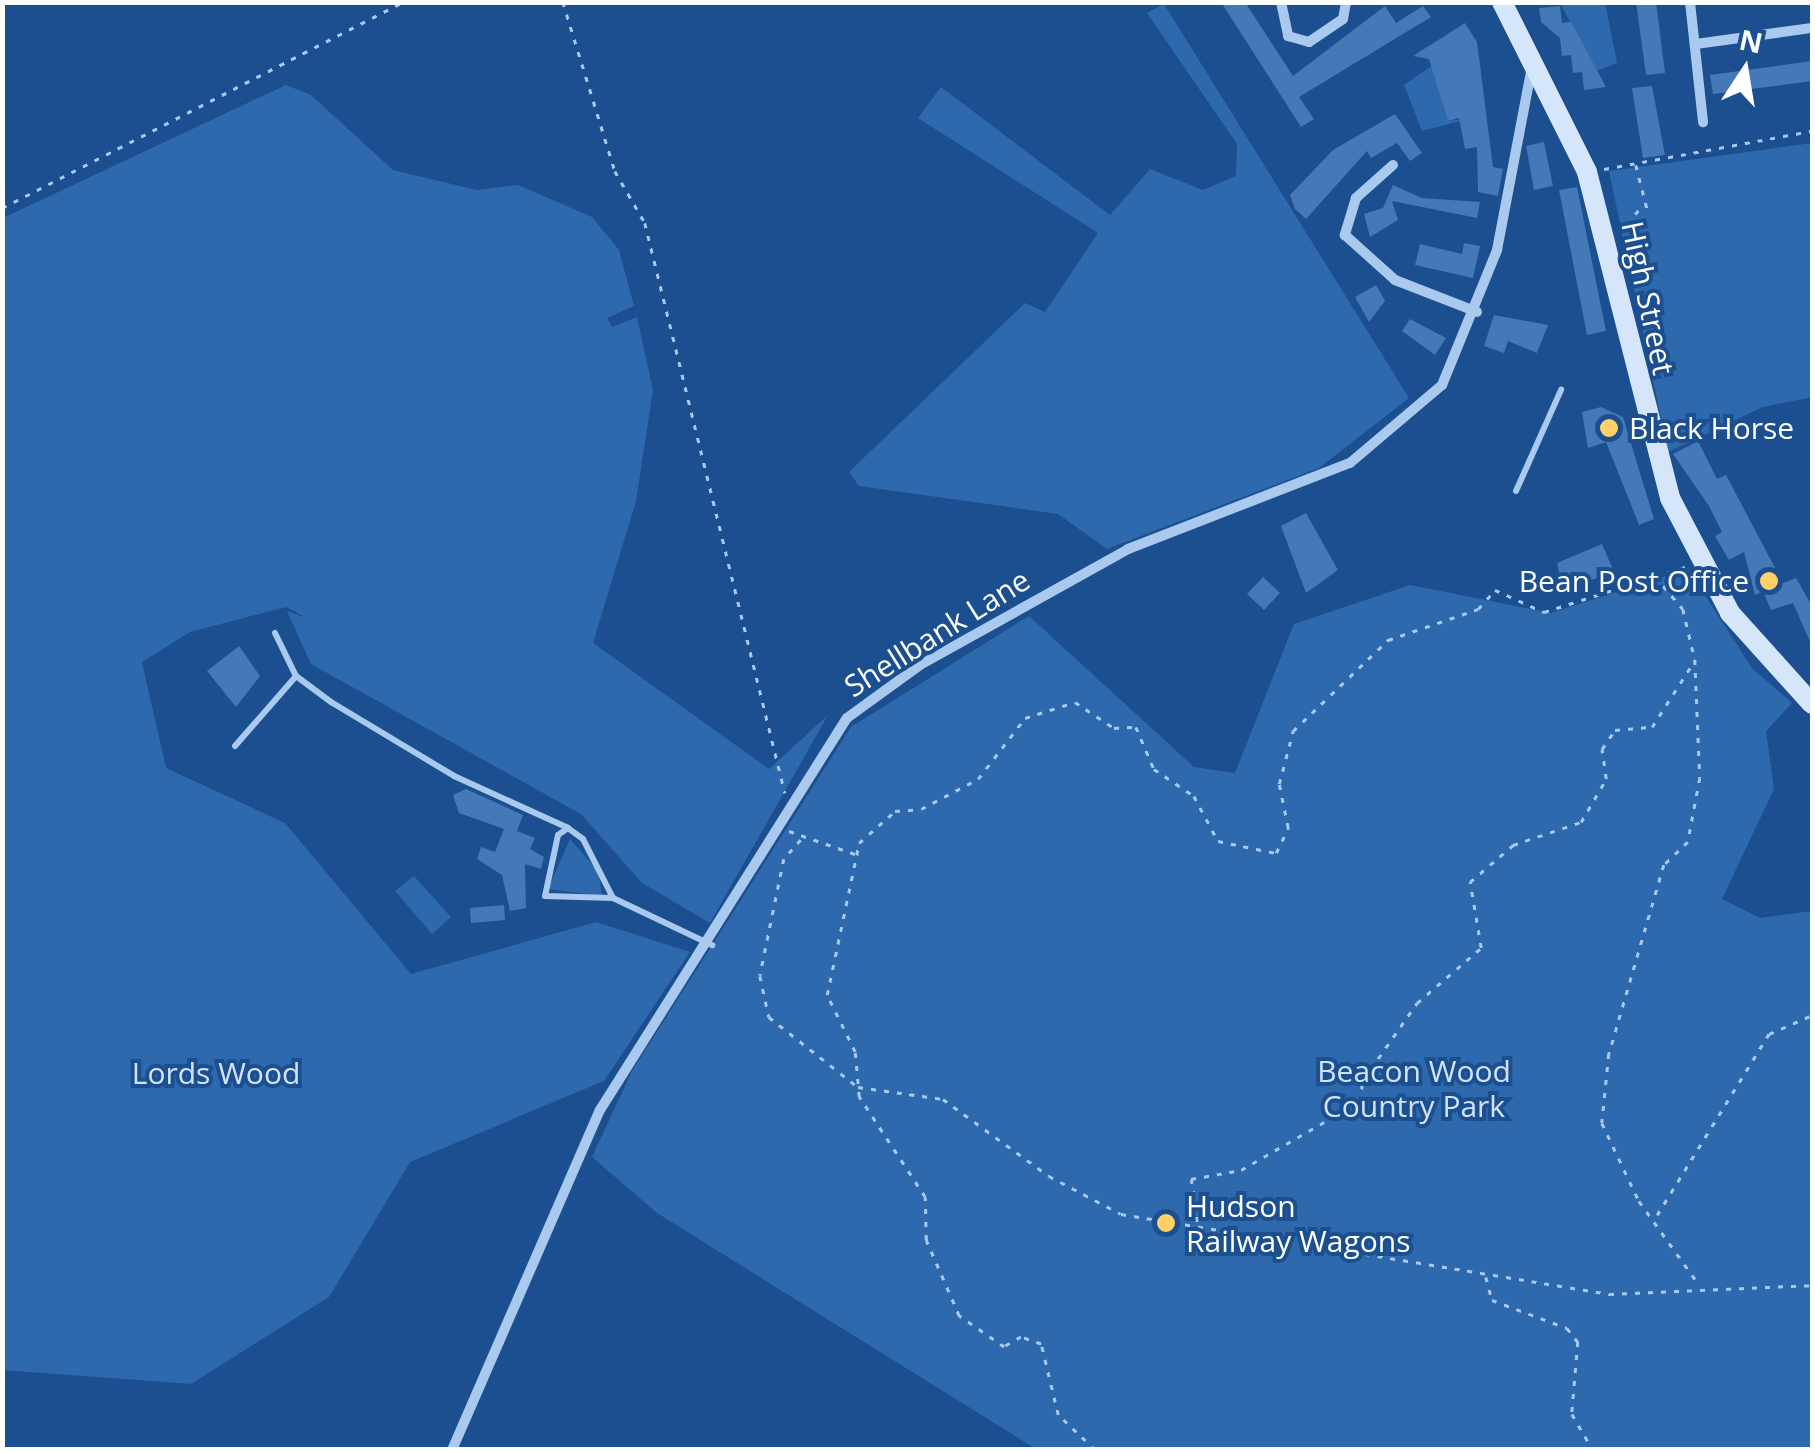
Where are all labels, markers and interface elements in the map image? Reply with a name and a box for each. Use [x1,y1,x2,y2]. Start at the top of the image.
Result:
north arrow [1695,20,1795,120]
text: N [1736,20,1766,62]
street label: High Street [1614,218,1682,378]
place label: Black Horse [1629,410,1794,446]
marker: Black Horse [1598,417,1620,439]
street label: Shellbank Lane [838,562,1036,704]
place label: Bean Post Office [1519,563,1749,599]
marker: Bean Post Office [1758,570,1780,592]
park label: Beacon Wood Country Park [1317,1053,1511,1124]
park label: Lords Wood [132,1055,300,1091]
place label: Hudson Railway Wagons [1186,1188,1410,1258]
marker: Hudson Railway Wagons [1155,1212,1177,1234]

